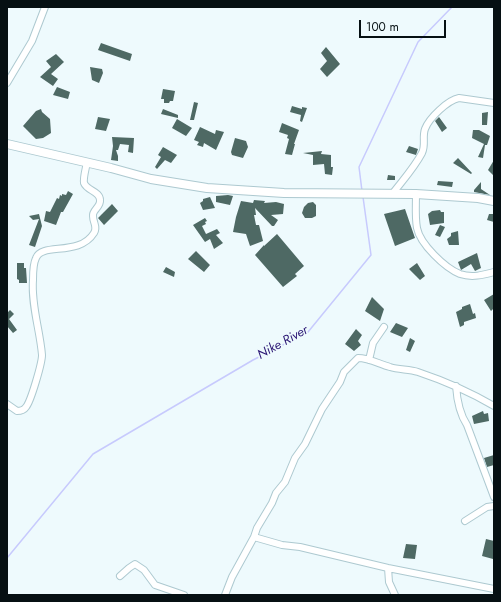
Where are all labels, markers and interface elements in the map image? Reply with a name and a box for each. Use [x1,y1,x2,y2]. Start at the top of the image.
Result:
scale bar [361,12,448,38]
text: 100 m [366,18,399,36]
water label: Nike River [255,323,311,363]

